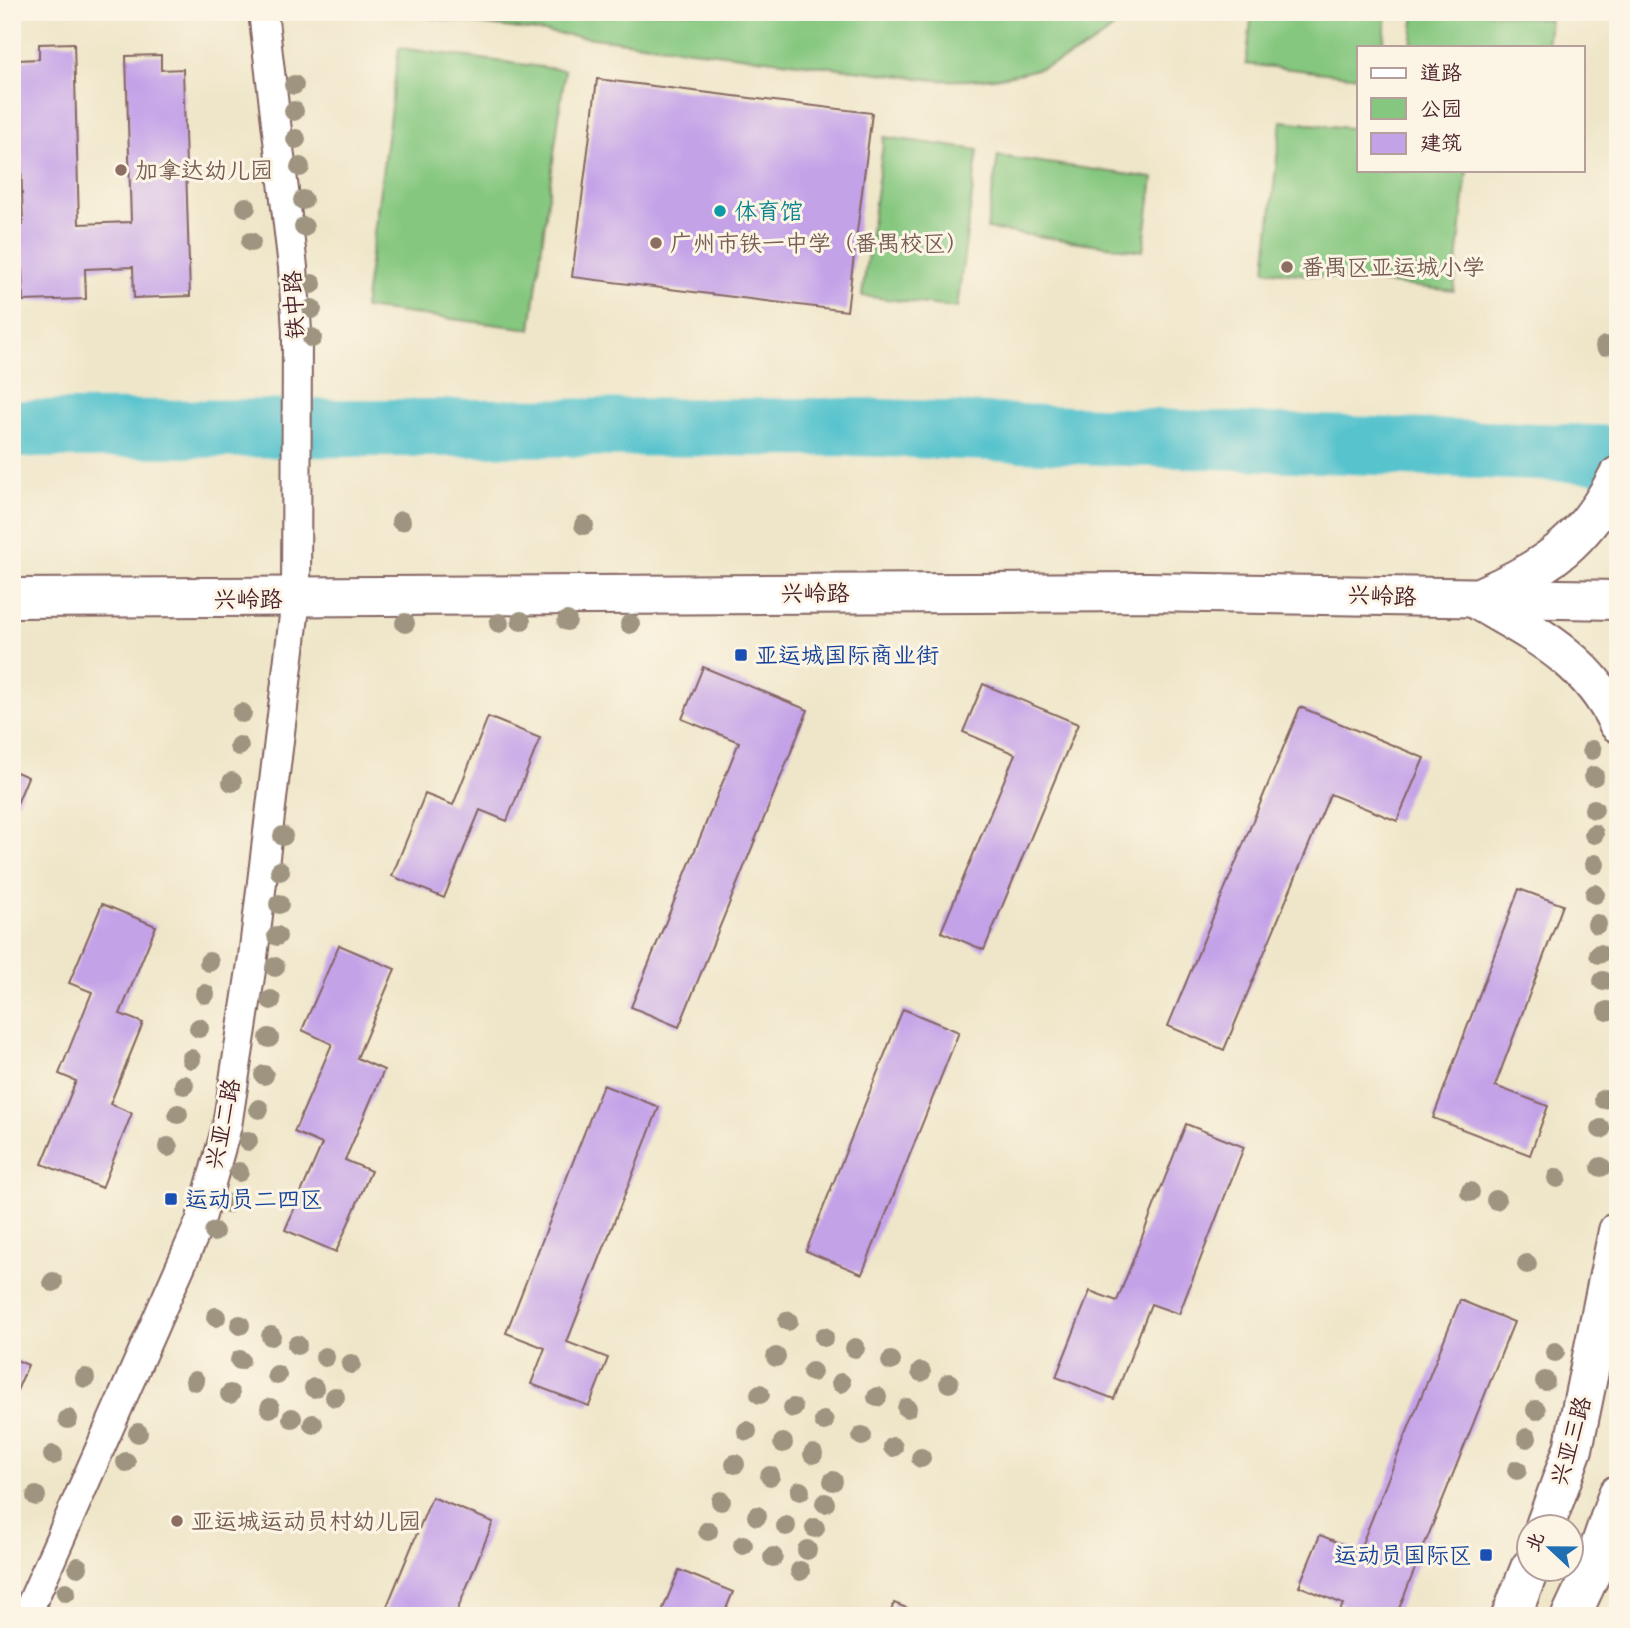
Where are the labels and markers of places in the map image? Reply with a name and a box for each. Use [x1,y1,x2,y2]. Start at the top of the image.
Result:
place label: 加拿达幼儿园 [135,157,273,184]
marker: 加拿达幼儿园 [113,162,129,178]
place label: 体育馆 [734,198,803,225]
marker: 体育馆 [712,203,728,219]
place label: 广州市铁一中学（番禺校区） [670,230,969,257]
marker: 广州市铁一中学（番禺校区） [648,235,664,251]
place label: 番禺区亚运城小学 [1301,254,1485,281]
marker: 番禺区亚运城小学 [1279,259,1295,275]
place label: 亚运城国际商业街 [755,642,939,669]
marker: 亚运城国际商业街 [733,647,749,663]
place label: 运动员二四区 [185,1186,323,1213]
marker: 运动员二四区 [163,1191,179,1207]
place label: 亚运城运动员村幼儿园 [191,1508,421,1535]
marker: 亚运城运动员村幼儿园 [169,1513,185,1529]
place label: 运动员国际区 [1334,1542,1472,1569]
marker: 运动员国际区 [1478,1547,1494,1563]

